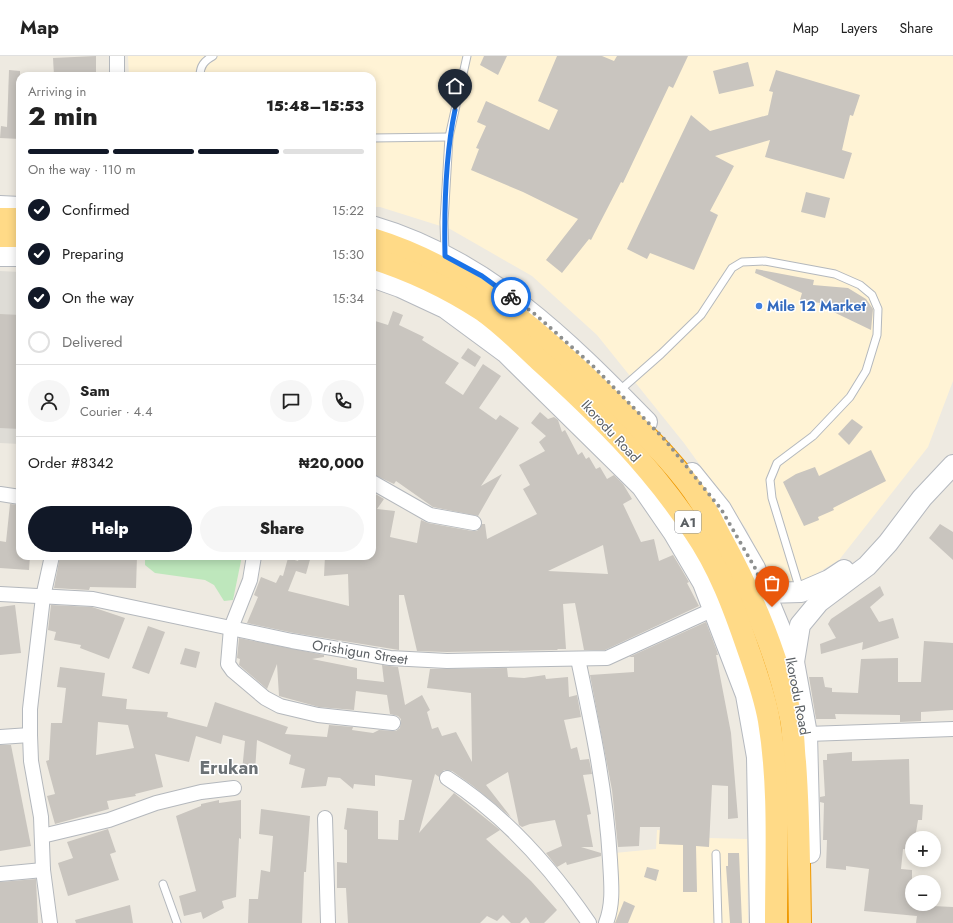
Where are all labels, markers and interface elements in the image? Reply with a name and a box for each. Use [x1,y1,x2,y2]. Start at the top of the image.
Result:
text: Map [20,14,59,41]
text: Map [793,18,819,38]
text: Layers [841,18,877,38]
text: Share [899,18,933,38]
pin [438,69,472,110]
icon: home [444,75,466,97]
text: Arriving in [28,82,86,101]
text: 15:48–15:53 [266,95,364,117]
text: 2 min [28,97,98,135]
text: On the way · 110 m [28,160,136,179]
icon: check [28,199,50,221]
text: Confirmed [62,199,130,221]
text: 15:22 [332,201,364,220]
icon: check [28,243,50,265]
text: Preparing [62,243,124,265]
text: 15:30 [332,245,364,264]
courier [491,277,531,317]
icon: bike [500,286,522,308]
icon: check [28,287,50,309]
text: On the way [62,287,134,309]
text: 15:34 [332,289,364,308]
place label: Mile 12 Market [767,296,867,316]
marker: Mile 12 Market [754,301,764,311]
text: Delivered [62,331,123,353]
button: person [28,380,70,422]
text: Sam [80,380,110,402]
button: chat [270,380,312,422]
button: phone [322,380,364,422]
street label: Ikorodu Road [577,395,645,467]
text: Courier · 4.4 [80,402,153,421]
text: Order #8342 [28,452,114,474]
text: ₦20,000 [299,452,364,474]
button: Help [28,506,192,552]
button: Share [200,506,364,552]
road number: A1 [675,511,701,533]
pin [755,566,789,607]
icon: bag [761,572,783,594]
street label: Orishigun Street [311,635,410,670]
street label: Ikorodu Road [781,655,815,737]
district label: Erukan [199,755,259,781]
map controls [905,831,941,911]
button: + [905,831,941,867]
button: − [905,875,941,911]

